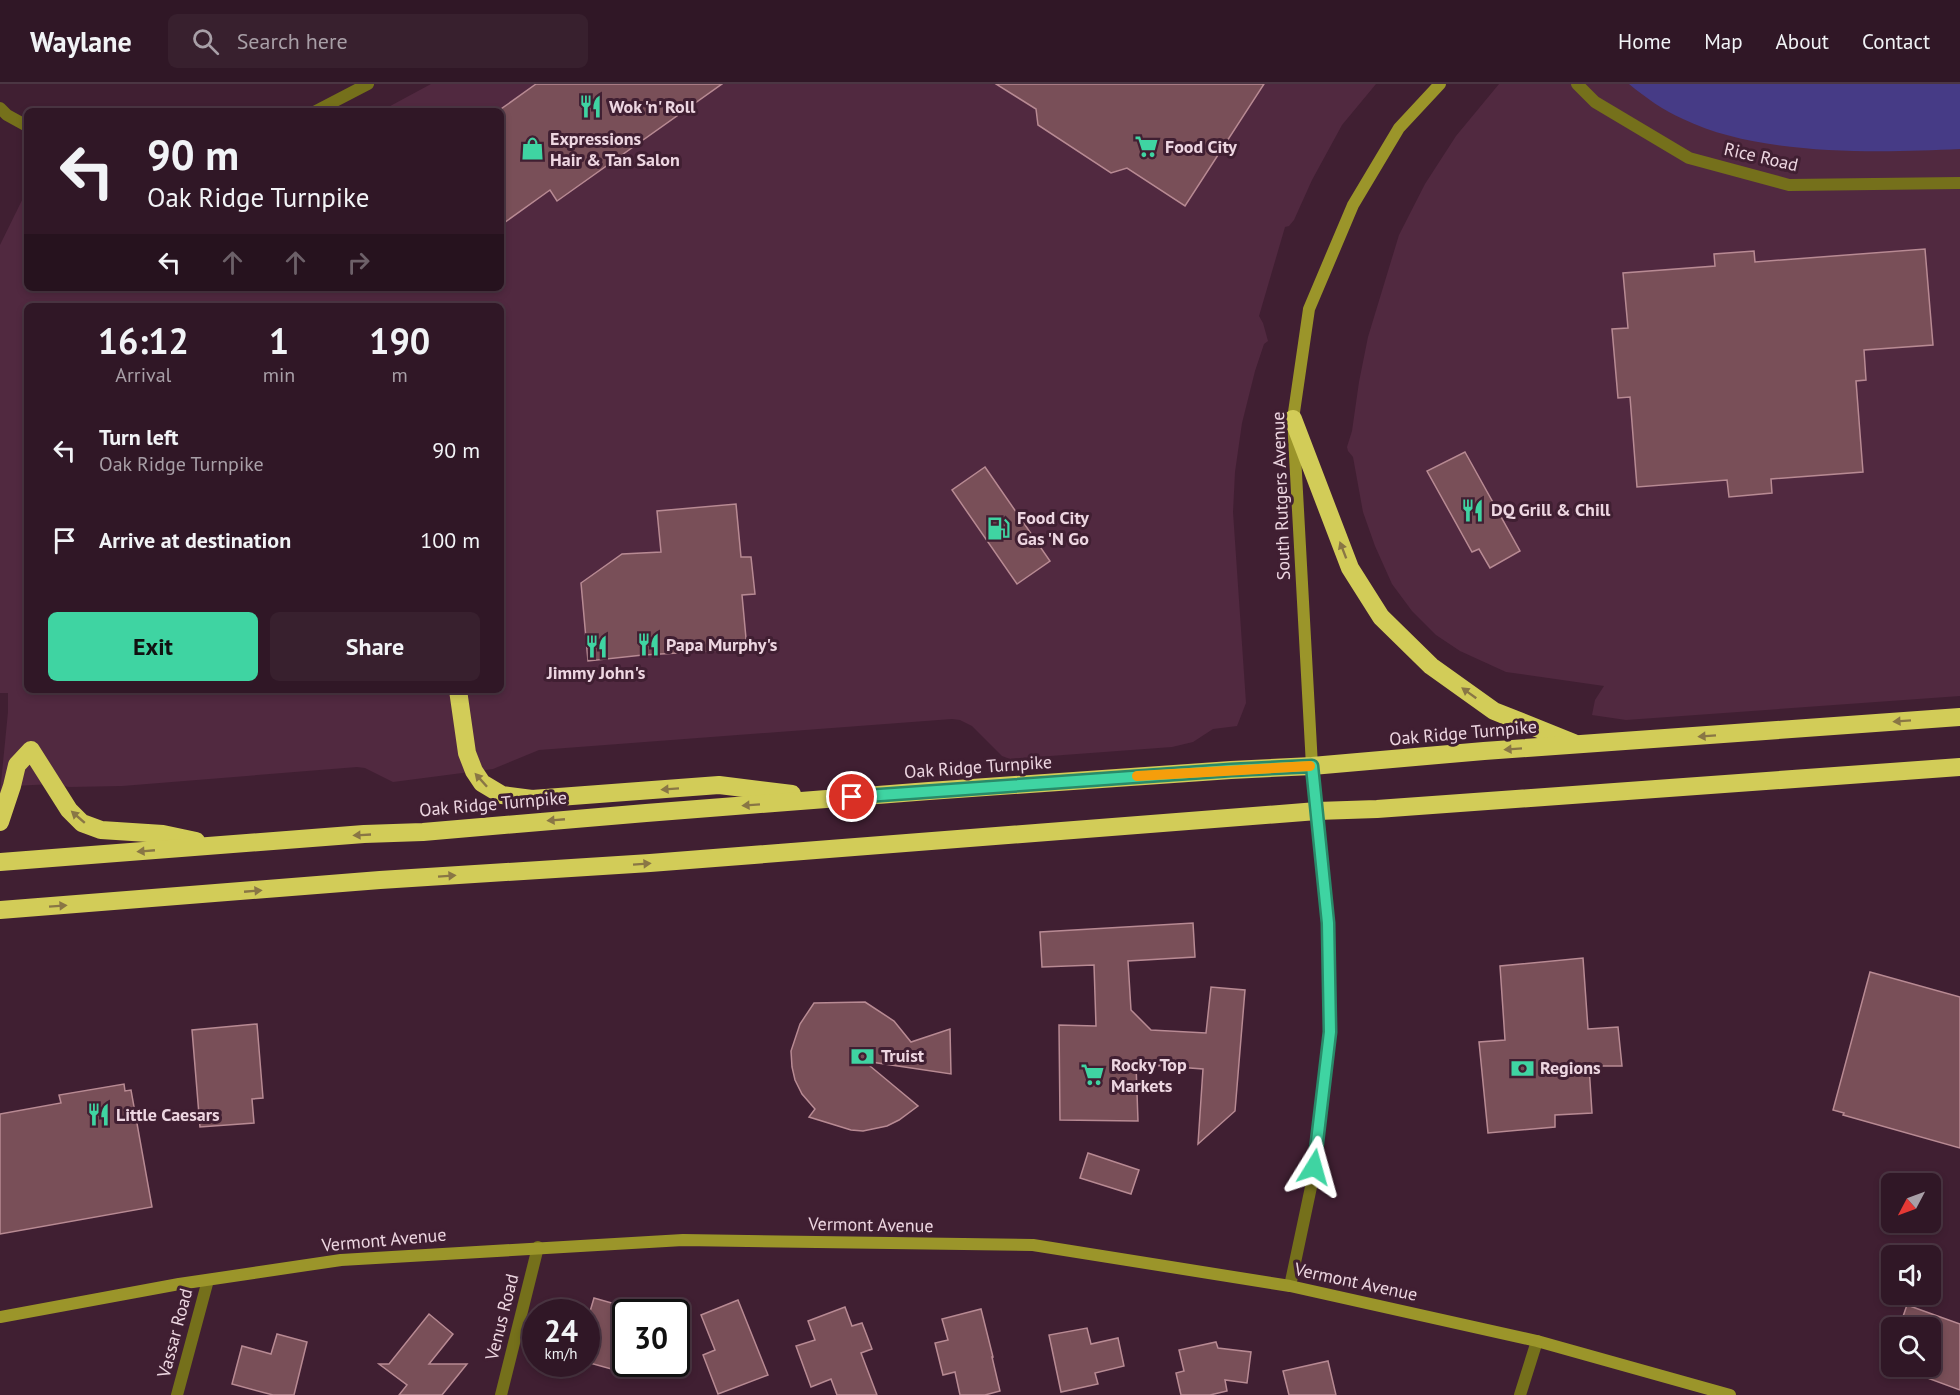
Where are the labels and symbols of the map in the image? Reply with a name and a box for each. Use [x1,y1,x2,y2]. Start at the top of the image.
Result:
restaurant icon: Wok 'n' Roll [578,94,604,120]
place label: Wok 'n' Roll [609,95,696,118]
place label: Expressions Hair & Tan Salon [550,127,680,171]
supermarket icon: Food City [1134,134,1160,160]
place label: Food City [1165,135,1237,158]
shop icon: Expressions Hair & Tan Salon [519,136,545,162]
street label: Rice Road [1722,137,1800,176]
street label: South Rutgers Avenue [1266,411,1295,581]
restaurant icon: DQ Grill & Chill [1460,497,1486,523]
place label: DQ Grill & Chill [1491,498,1611,521]
place label: Food City Gas 'N Go [1017,506,1089,550]
fuel station icon: Food City Gas 'N Go [986,515,1012,541]
one-way arrow [1337,540,1347,558]
restaurant icon: Papa Murphy's [635,632,661,658]
place label: Papa Murphy's [666,633,778,656]
restaurant icon: Jimmy John's [583,634,609,660]
place label: Jimmy John's [546,661,646,684]
one-way arrow [1462,688,1477,700]
street label: Oak Ridge Turnpike [1388,715,1538,750]
one-way arrow [1892,717,1911,726]
one-way arrow [1698,731,1717,740]
one-way arrow [1503,745,1522,754]
street label: Oak Ridge Turnpike [903,750,1053,783]
pin [826,771,877,822]
one-way arrow [474,772,488,787]
one-way arrow [660,784,679,793]
street label: Oak Ridge Turnpike [418,786,568,821]
one-way arrow [741,800,760,810]
one-way arrow [70,811,86,824]
one-way arrow [547,815,566,825]
one-way arrow [352,830,371,839]
one-way arrow [137,846,156,856]
one-way arrow [632,859,651,868]
one-way arrow [438,872,457,881]
one-way arrow [243,886,262,896]
one-way arrow [49,901,68,911]
bank icon: Truist [850,1043,876,1069]
place label: Truist [881,1044,925,1067]
place label: Rocky Top Markets [1111,1053,1187,1097]
bank icon: Regions [1509,1055,1535,1081]
place label: Regions [1540,1056,1601,1079]
supermarket icon: Rocky Top Markets [1080,1062,1106,1088]
restaurant icon: Little Caesars [85,1102,111,1128]
place label: Little Caesars [116,1103,220,1126]
position arrow [1282,1135,1346,1199]
north arrow [1881,1173,1941,1233]
street label: Vermont Avenue [807,1212,934,1237]
street label: Vermont Avenue [320,1223,447,1256]
street label: Vermont Avenue [1292,1257,1420,1306]
street label: Venus Road [479,1271,523,1364]
street label: Vassar Road [151,1286,197,1381]
speed limit sign: 30 [612,1299,690,1377]

